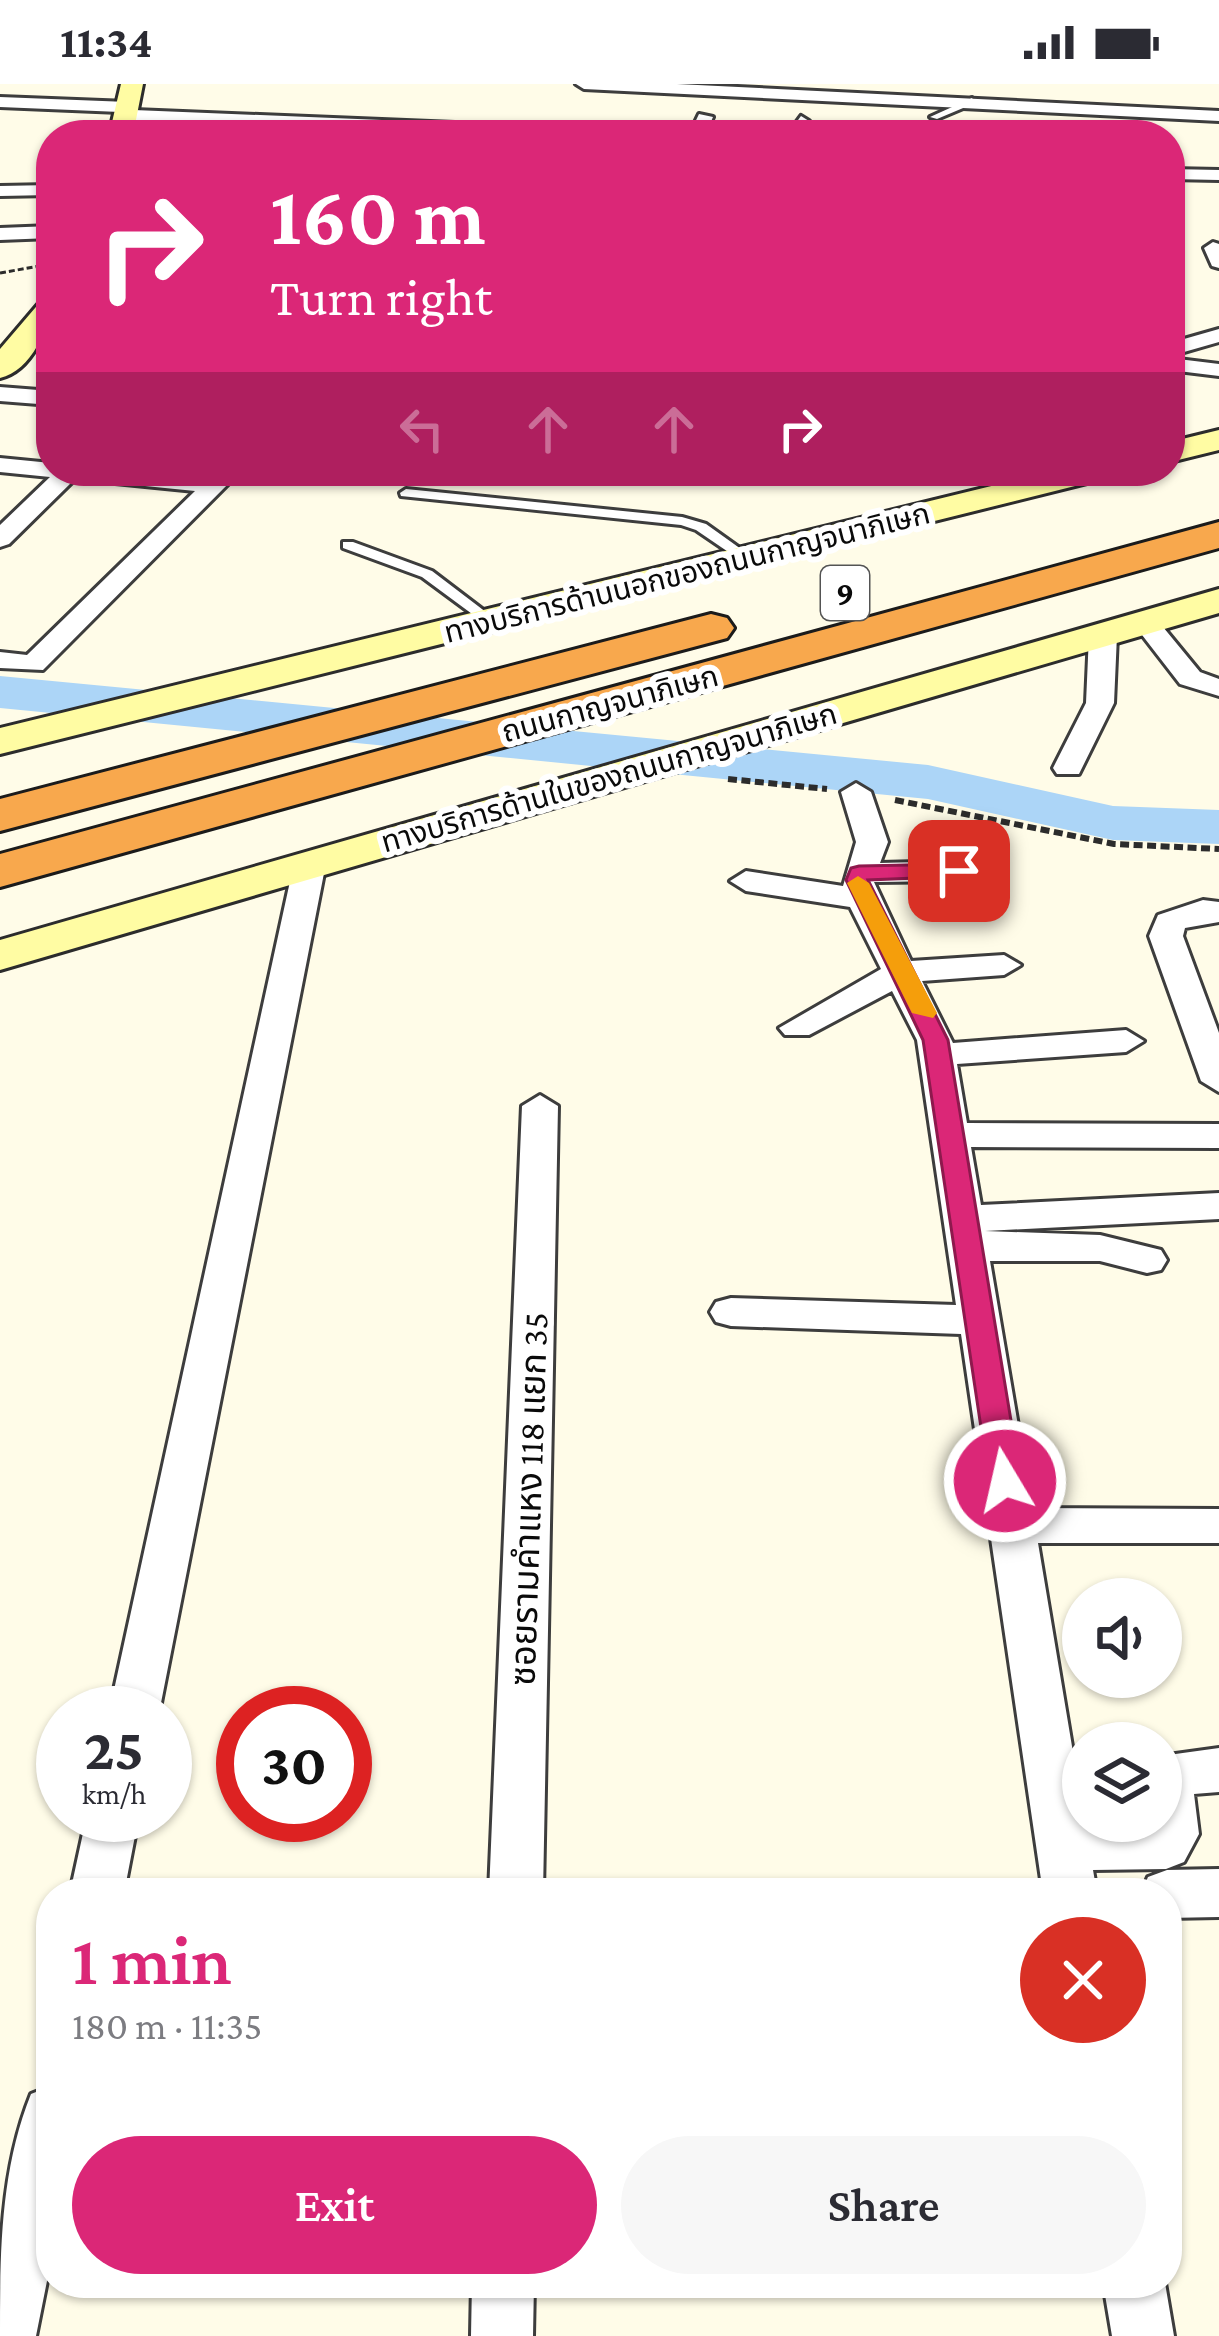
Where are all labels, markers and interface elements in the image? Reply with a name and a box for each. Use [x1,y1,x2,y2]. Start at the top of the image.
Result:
text: 11:34 [60,17,152,67]
icon: right [72,168,228,324]
text: 160 m [270,169,486,262]
text: Turn right [270,267,492,327]
icon: left [389,396,455,462]
icon: ahead [515,396,581,462]
icon: ahead [641,396,707,462]
icon: right [767,396,833,462]
street label: ทางบริการด้านนอกของถนนกาญจนาภิเษก [441,496,933,649]
road number: 9 [821,566,869,620]
street label: ถนนกาญจนาภิเษก [498,659,722,748]
street label: ทางบริการด้านในของถนนกาญจนาภิเษก [377,697,840,858]
pin [908,820,1010,922]
icon: arrive [926,838,992,904]
street label: ซอยรามคำแหง 118 แยก 35 [502,1311,556,1687]
position arrow [942,1418,1068,1544]
map controls [1062,1578,1182,1842]
button: sound [1062,1578,1182,1698]
speed limit sign: 30 [216,1686,372,1842]
text: 25 [84,1715,144,1782]
button: layers [1062,1722,1182,1842]
text: km/h [82,1777,146,1810]
button: close [1020,1917,1146,2043]
text: 1 min [72,1919,232,1999]
text: 180 m · 11:35 [72,2004,262,2047]
button: Exit [72,2136,597,2274]
button: Share [621,2136,1146,2274]

